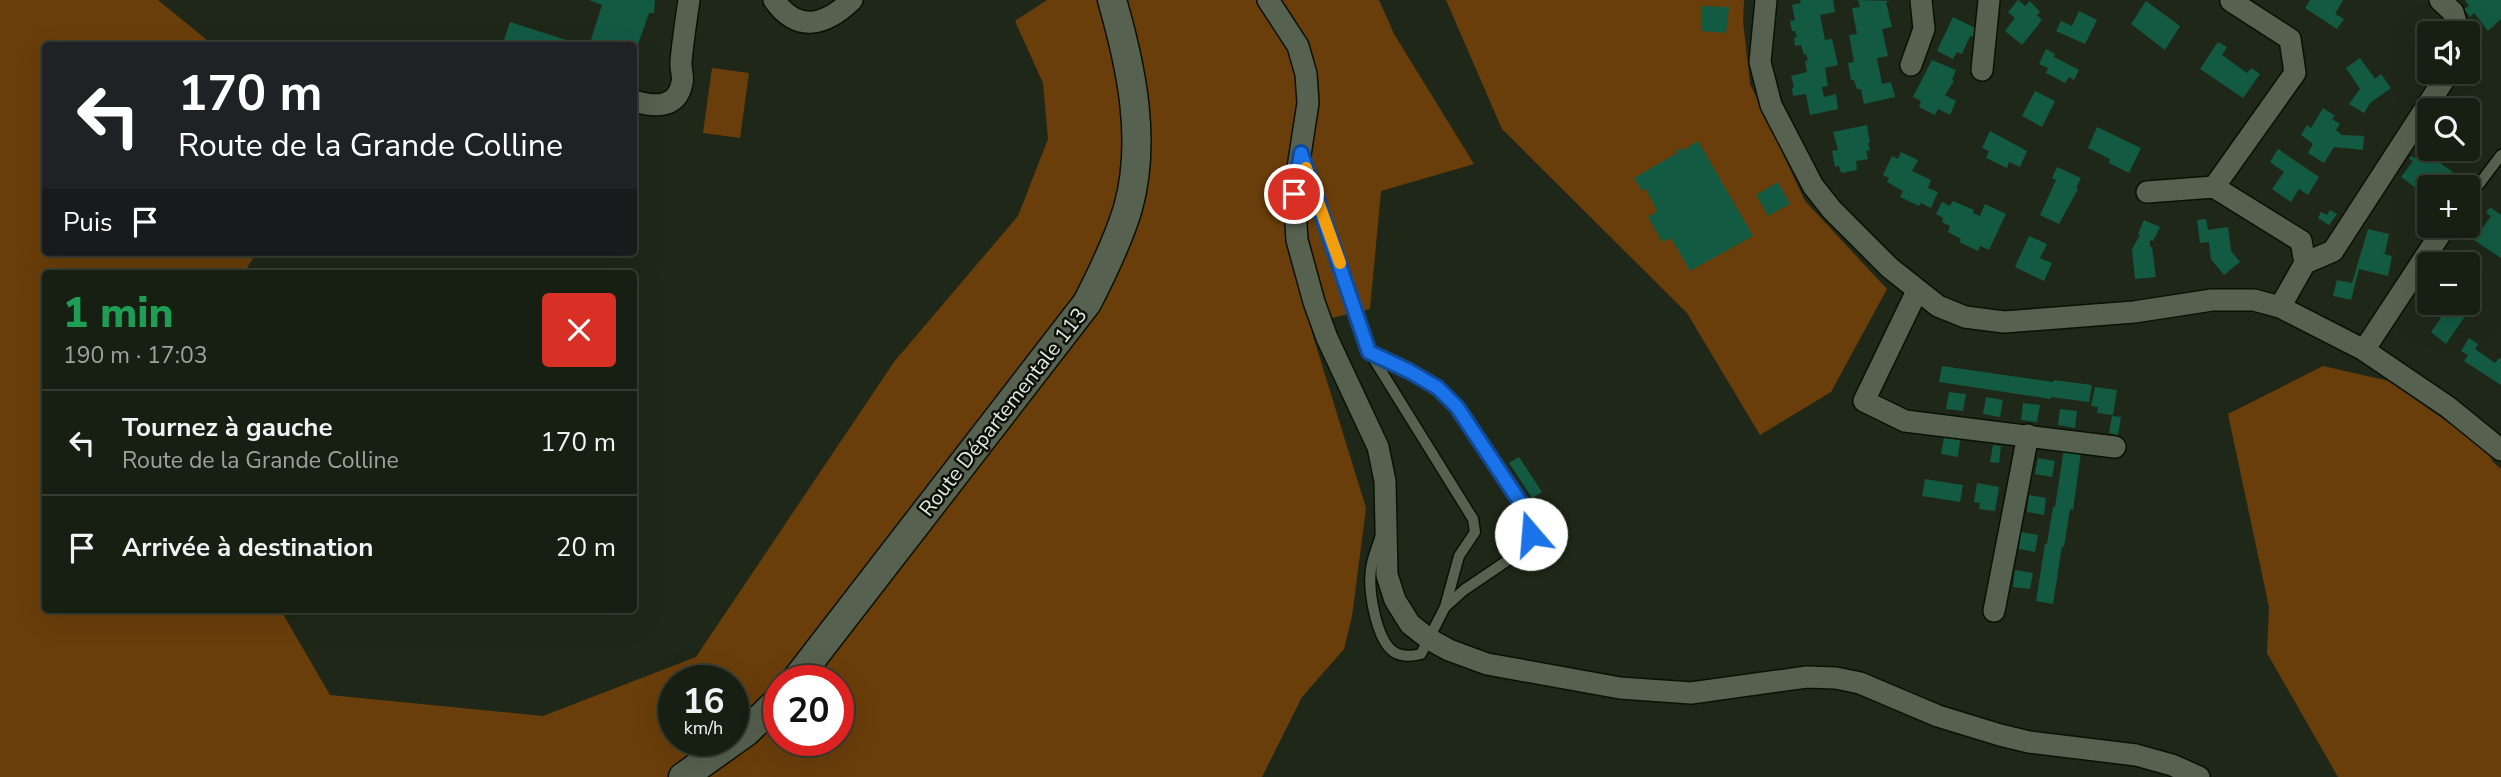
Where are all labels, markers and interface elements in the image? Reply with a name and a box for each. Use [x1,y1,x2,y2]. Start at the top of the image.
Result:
map controls [2417,21,2480,315]
button: sound [2417,21,2480,84]
text: 170 m [178,60,322,127]
icon: left [63,70,154,161]
button: search [2417,98,2480,161]
text: Route de la Grande Colline [178,124,563,167]
pin [1264,164,1324,224]
icon: arrive [1275,175,1313,213]
button: + [2417,175,2480,238]
icon: arrive [126,203,164,241]
text: Puis [63,205,112,240]
button: − [2417,252,2480,315]
text: 1 min [63,285,173,342]
button: close [542,293,616,367]
street label: Route Départementale 113 [913,302,1093,522]
text: 190 m · 17:03 [63,340,208,371]
text: Tournez à gauche [122,410,333,445]
icon: left [63,424,101,462]
text: 170 m [540,425,616,460]
text: Route de la Grande Colline [122,445,399,476]
position arrow [1494,497,1568,571]
icon: arrive [63,529,101,567]
text: Arrivée à destination [122,530,373,565]
text: 20 m [556,530,616,565]
speed limit sign: 20 [763,665,854,756]
text: 16 [682,678,725,725]
text: km/h [684,716,723,740]

